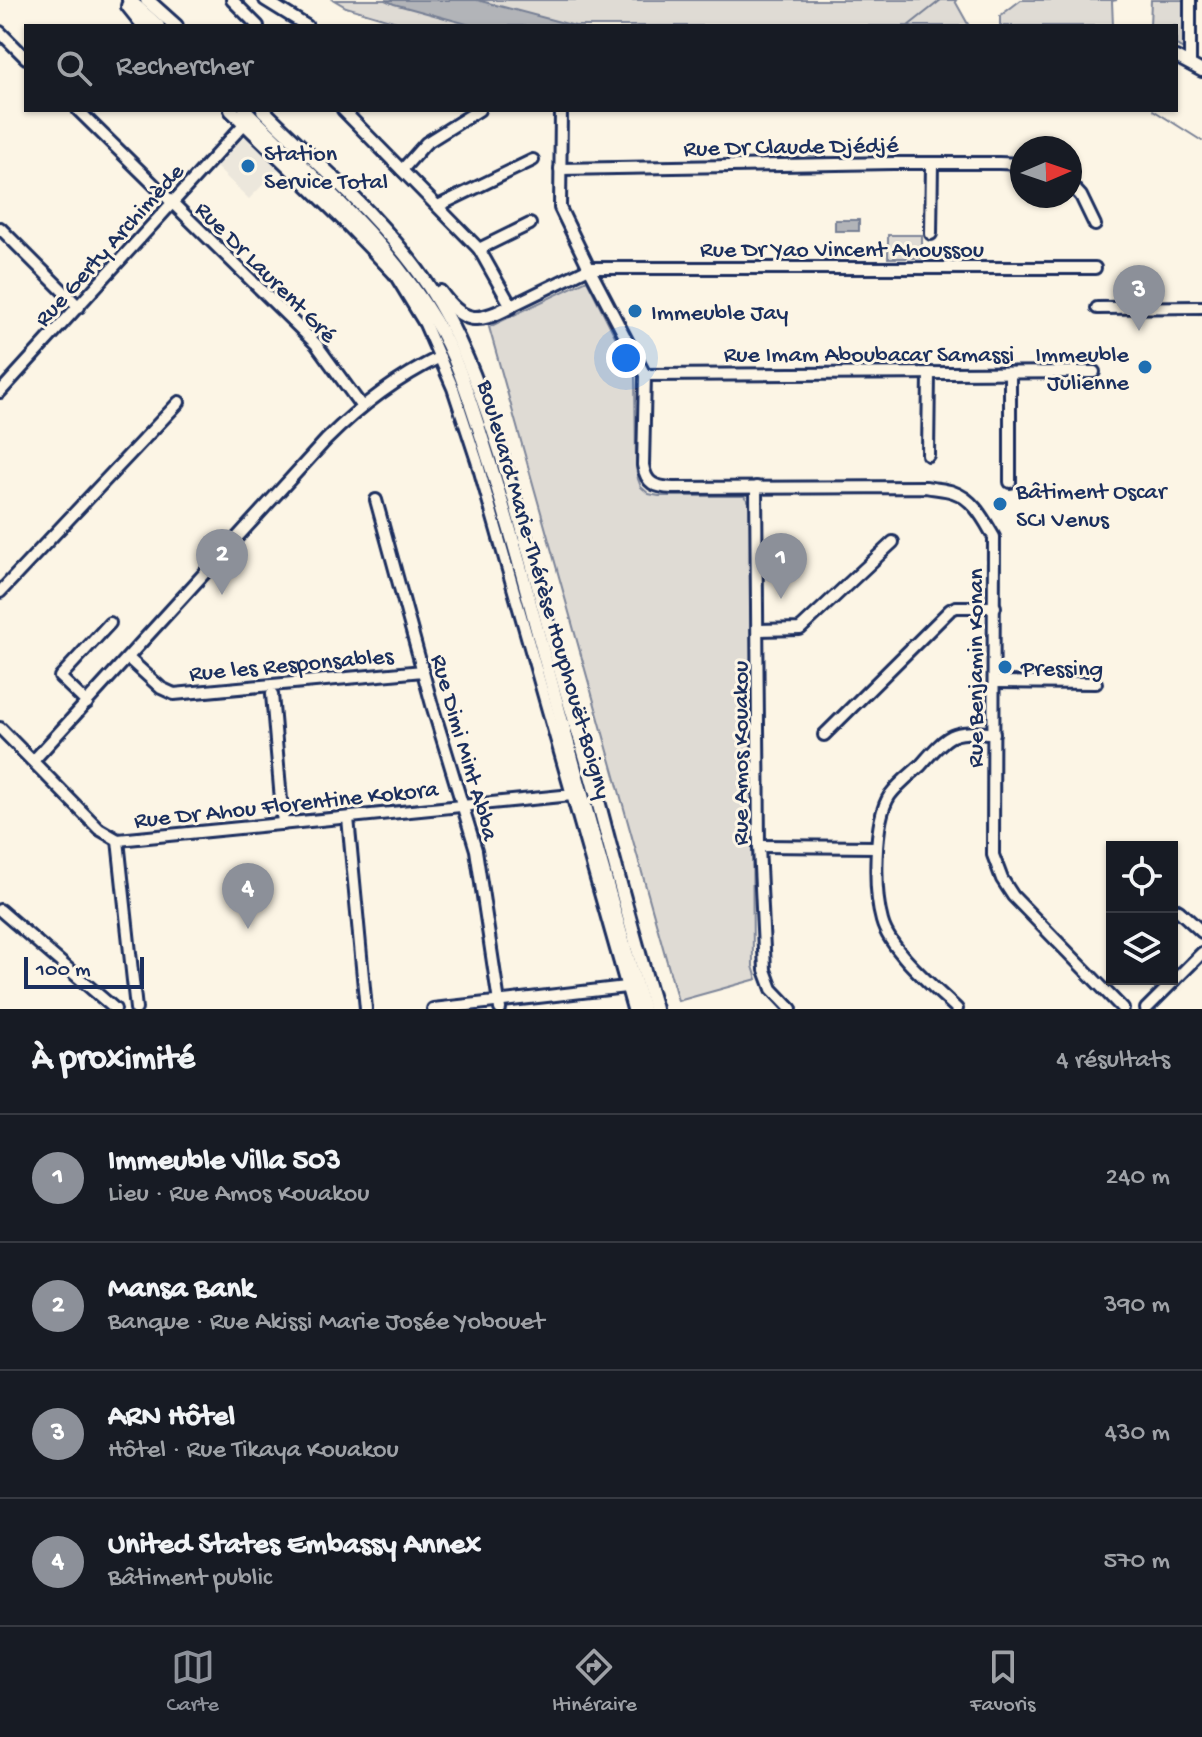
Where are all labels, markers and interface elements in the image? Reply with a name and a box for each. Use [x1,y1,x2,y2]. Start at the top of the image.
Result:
search box [24,24,1178,112]
icon: search [52,46,96,90]
text: Rechercher [116,51,252,86]
street label: Rue Dr Claude Djédjé [683,132,900,165]
north arrow [1010,136,1082,208]
place label: Station Service Total [264,141,388,198]
marker: Station Service Total [239,157,257,175]
street label: Rue Gerty Archimède [30,158,192,334]
street label: Rue Dr Laurent Gré [187,196,342,351]
street label: Rue Dr Yao Vincent Ahoussou [700,237,984,266]
pin: 3 [1113,265,1165,331]
place label: Immeuble Jay [651,300,789,329]
marker: Immeuble Jay [626,302,644,320]
your location [606,338,646,378]
street label: Rue Imam Aboubacar Samassi [724,342,1014,371]
place label: Immeuble Julienne [1035,342,1130,399]
marker: Immeuble Julienne [1136,358,1154,376]
street label: Boulevard Marie-Thérèse Houphouët-Boigny [469,376,616,803]
place label: Bâtiment Oscar SCI Venus [1015,479,1169,536]
marker: Bâtiment Oscar SCI Venus [991,495,1009,513]
pin: 2 [196,529,248,595]
pin: 1 [755,533,807,599]
street label: Rue Benjamin Konan [963,568,992,768]
street label: Rue les Responsables [188,643,396,690]
street label: Rue Dimi Mint Abba [422,652,503,845]
place label: Pressing [1020,656,1103,685]
marker: Pressing [996,658,1014,676]
street label: Rue Amos Kouakou [728,661,757,845]
street label: Rue Dr Ahou Florentine Kokora [133,776,441,837]
map controls [1106,841,1178,985]
button: locate [1106,841,1178,913]
pin: 4 [222,863,274,929]
button: layers [1106,913,1178,985]
scale bar [24,953,144,989]
text: 100 m [36,958,91,984]
text: À proximité [32,1041,195,1081]
text: 4 résultats [1056,1046,1170,1077]
text: Immeuble Villa 503 [108,1145,341,1180]
text: 1 [53,1163,63,1194]
text: 240 m [1106,1163,1170,1194]
text: Lieu · Rue Amos Kouakou [108,1180,369,1211]
text: Mansa Bank [108,1273,254,1308]
text: 2 [52,1291,64,1322]
text: 390 m [1104,1291,1170,1322]
text: Banque · Rue Akissi Marie Josée Yobouet [108,1308,544,1339]
text: ARN Hôtel [108,1401,235,1436]
text: 3 [51,1419,65,1450]
text: 430 m [1105,1419,1170,1450]
text: Hôtel · Rue Tikaya Kouakou [108,1436,399,1467]
text: United States Embassy Annex [108,1529,481,1564]
text: 4 [52,1547,64,1578]
text: 570 m [1103,1547,1170,1578]
text: Bâtiment public [108,1564,272,1595]
tab: Carte [167,1645,219,1719]
tab: Itinéraire [552,1645,637,1719]
tab: Favoris [970,1645,1035,1719]

